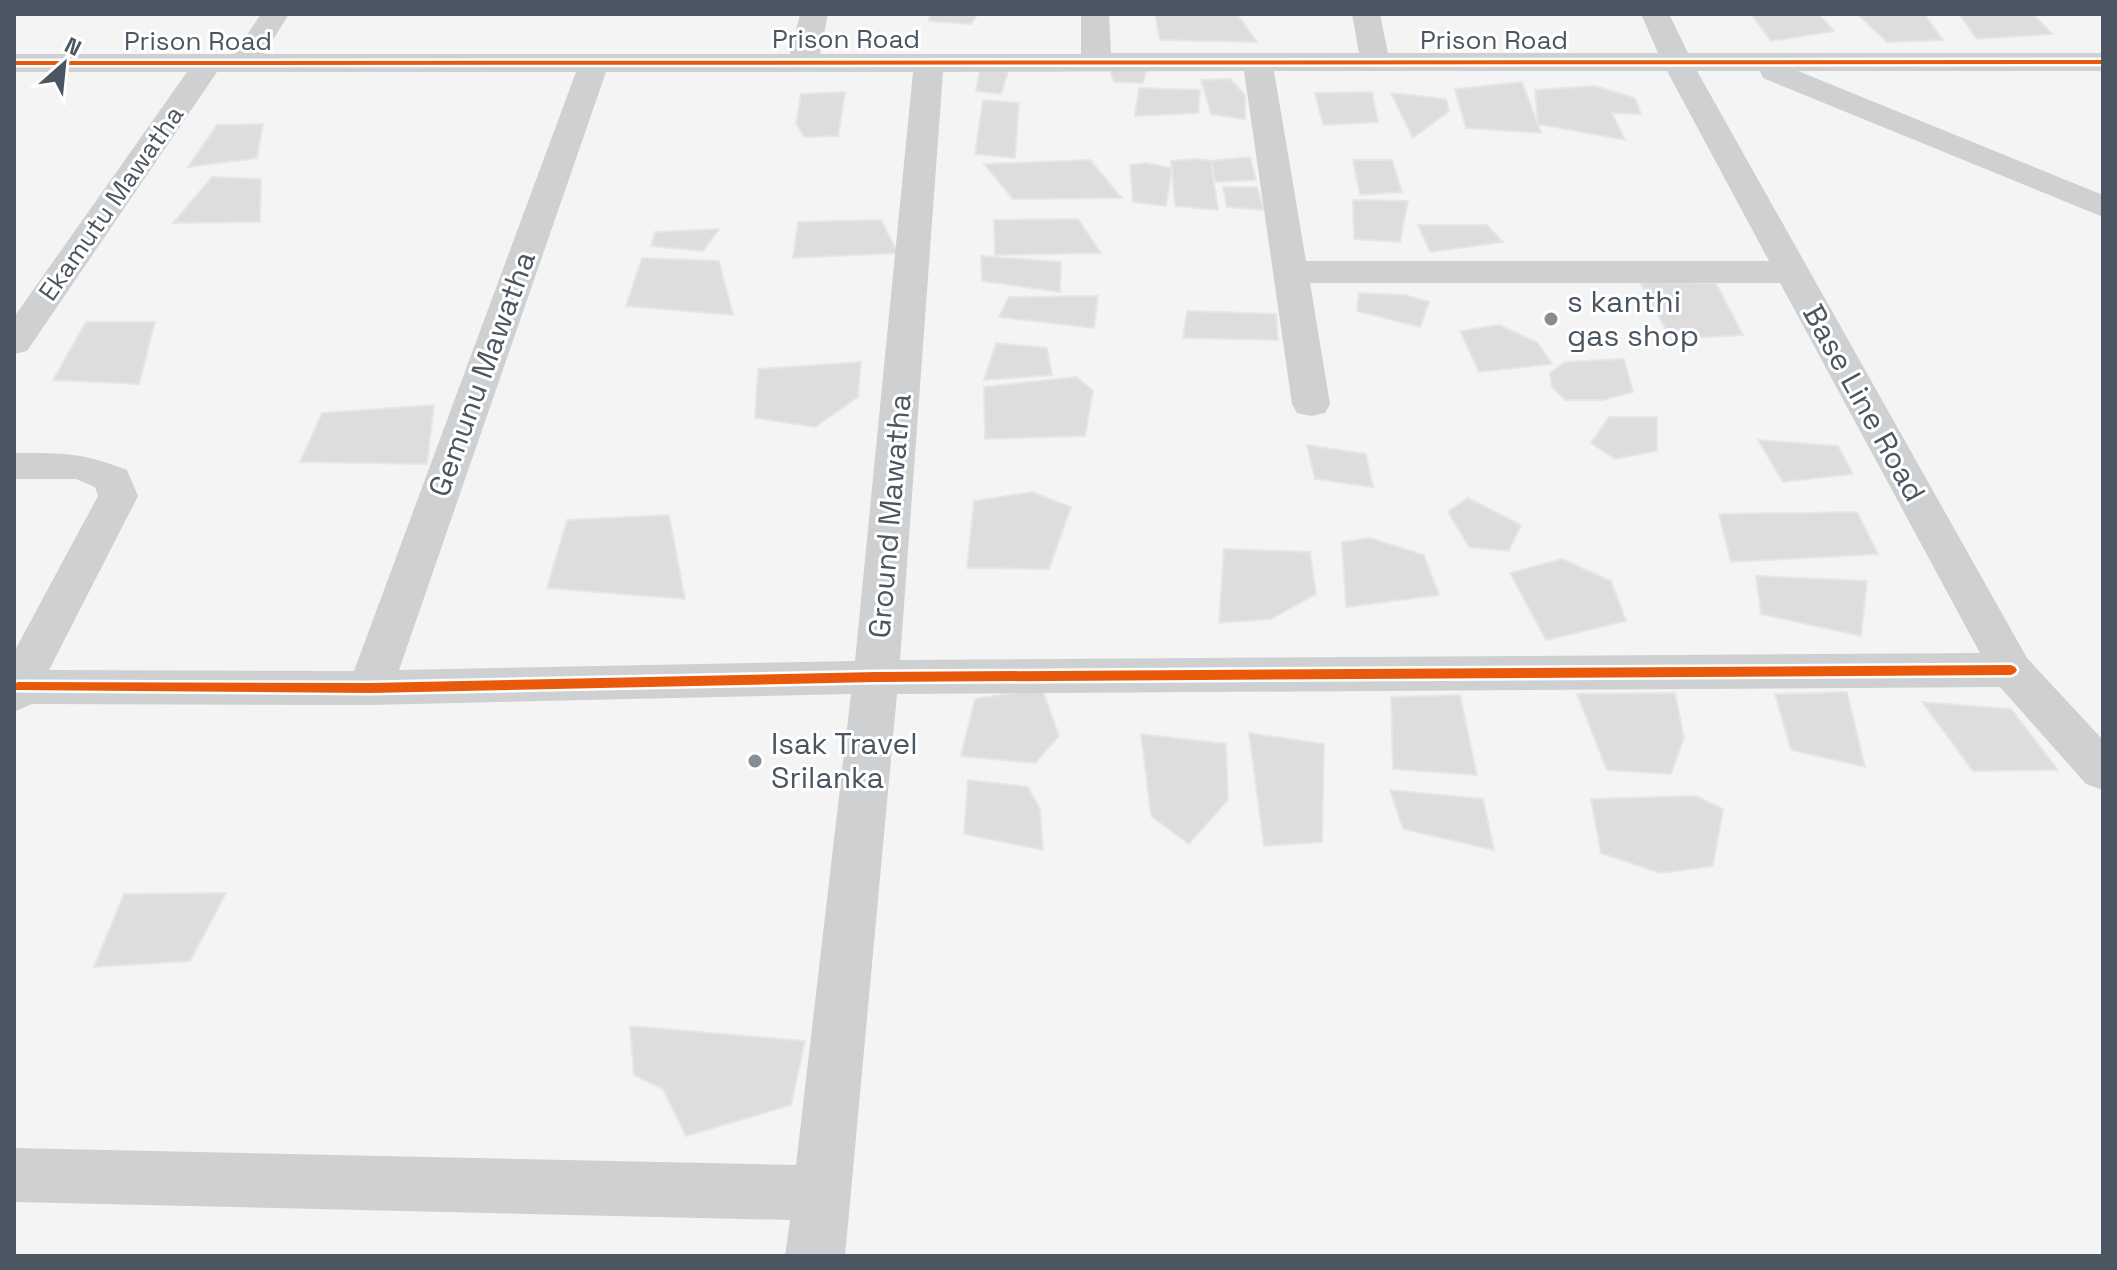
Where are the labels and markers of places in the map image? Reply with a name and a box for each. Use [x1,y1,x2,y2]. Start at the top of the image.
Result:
place label: s kanthi gas shop [1567,282,1699,355]
marker: s kanthi gas shop [1542,310,1560,328]
place label: Isak Travel Srilanka [771,724,918,797]
marker: Isak Travel Srilanka [746,752,764,770]

